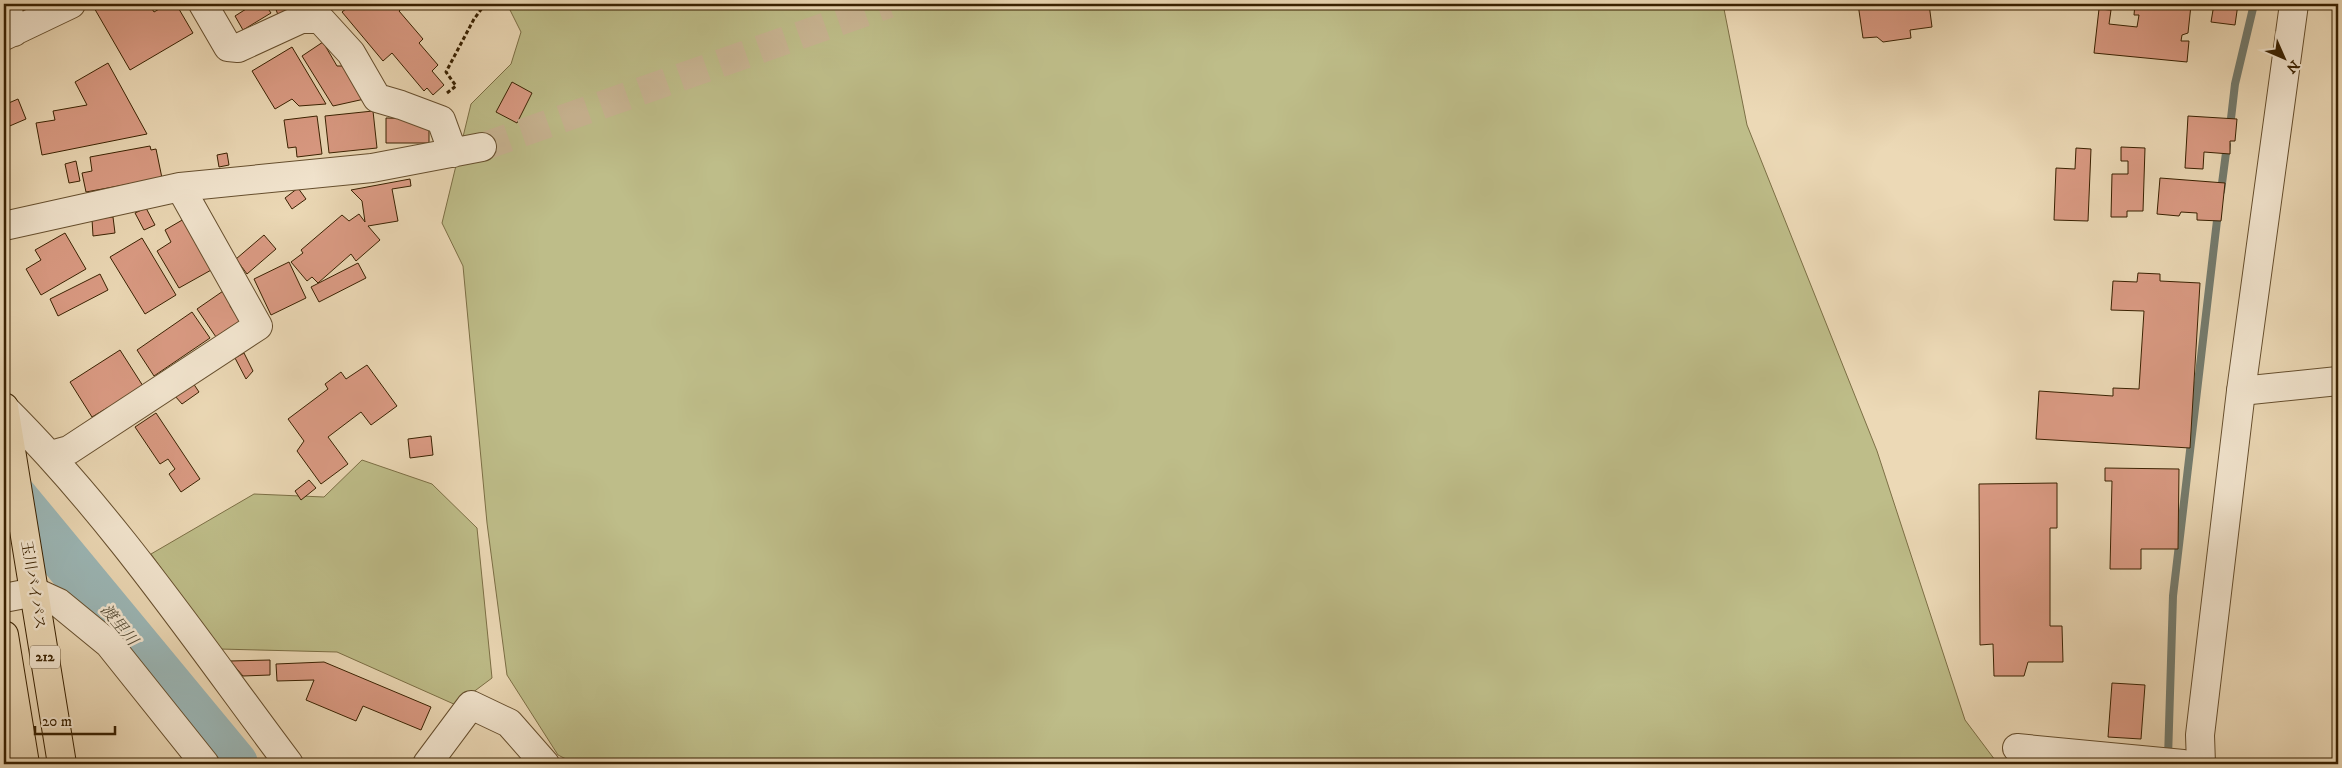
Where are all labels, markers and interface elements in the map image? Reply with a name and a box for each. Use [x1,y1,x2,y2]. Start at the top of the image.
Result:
north arrow [2260,32,2310,82]
text: N [2282,56,2303,77]
street label: 玉川バイパス [17,539,49,631]
water label: 渡里川 [96,600,143,651]
road number: 212 [30,646,60,669]
scale bar [35,703,115,735]
text: 20 m [42,712,72,731]

